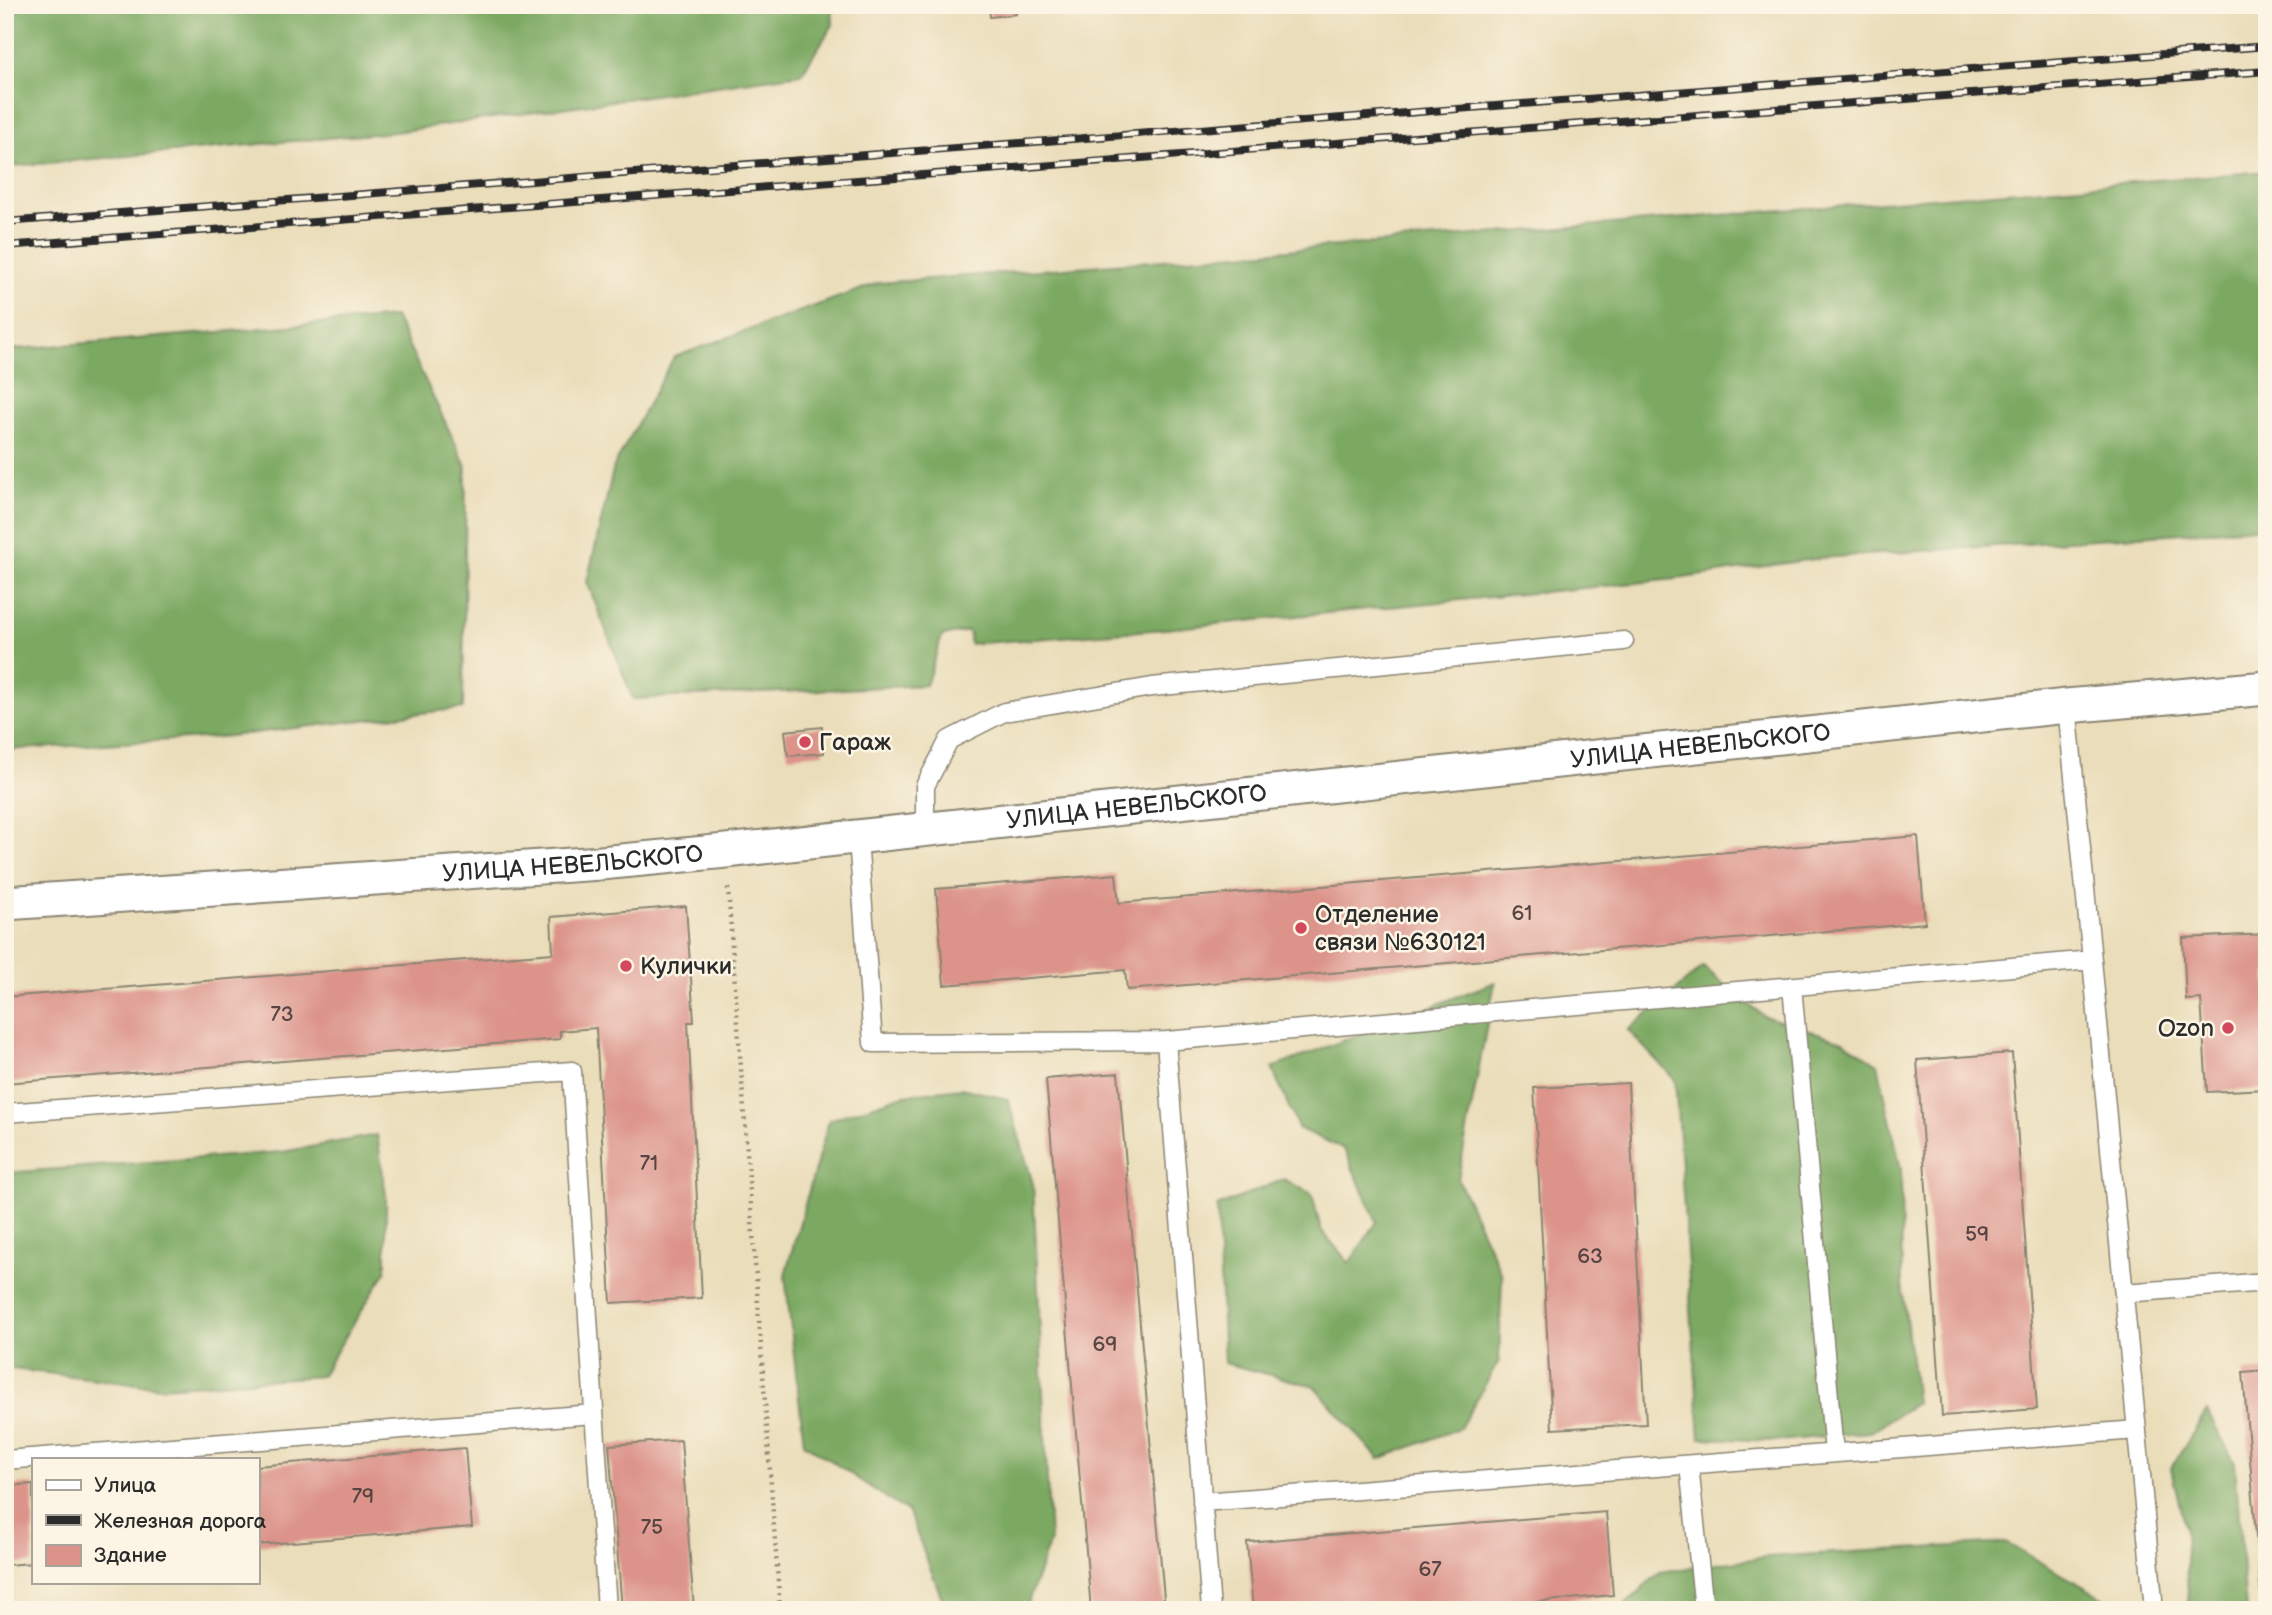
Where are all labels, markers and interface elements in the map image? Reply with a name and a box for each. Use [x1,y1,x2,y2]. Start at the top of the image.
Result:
street label: УЛИЦА НЕВЕЛЬСКОГО [1569,718,1832,775]
place label: Гараж [819,728,891,757]
marker: Гараж [797,734,813,750]
street label: УЛИЦА НЕВЕЛЬСКОГО [1005,779,1268,836]
street label: УЛИЦА НЕВЕЛЬСКОГО [441,839,704,889]
place label: Отделение связи №630121 [1315,900,1486,957]
house number: 61 [1512,901,1532,926]
marker: Отделение связи №630121 [1293,920,1309,936]
place label: Кулички [640,952,732,981]
marker: Кулички [618,958,634,974]
house number: 73 [270,1002,294,1027]
place label: Ozon [2158,1014,2214,1043]
marker: Ozon [2220,1020,2236,1036]
house number: 71 [640,1151,658,1176]
house number: 59 [1965,1222,1989,1247]
house number: 63 [1577,1244,1603,1269]
house number: 69 [1093,1332,1117,1357]
legend [32,1458,259,1584]
text: Улица [94,1473,157,1498]
house number: 79 [352,1484,374,1509]
text: Железная дорога [94,1509,267,1534]
house number: 75 [641,1515,663,1540]
text: Здание [94,1543,167,1568]
house number: 67 [1418,1557,1442,1582]

